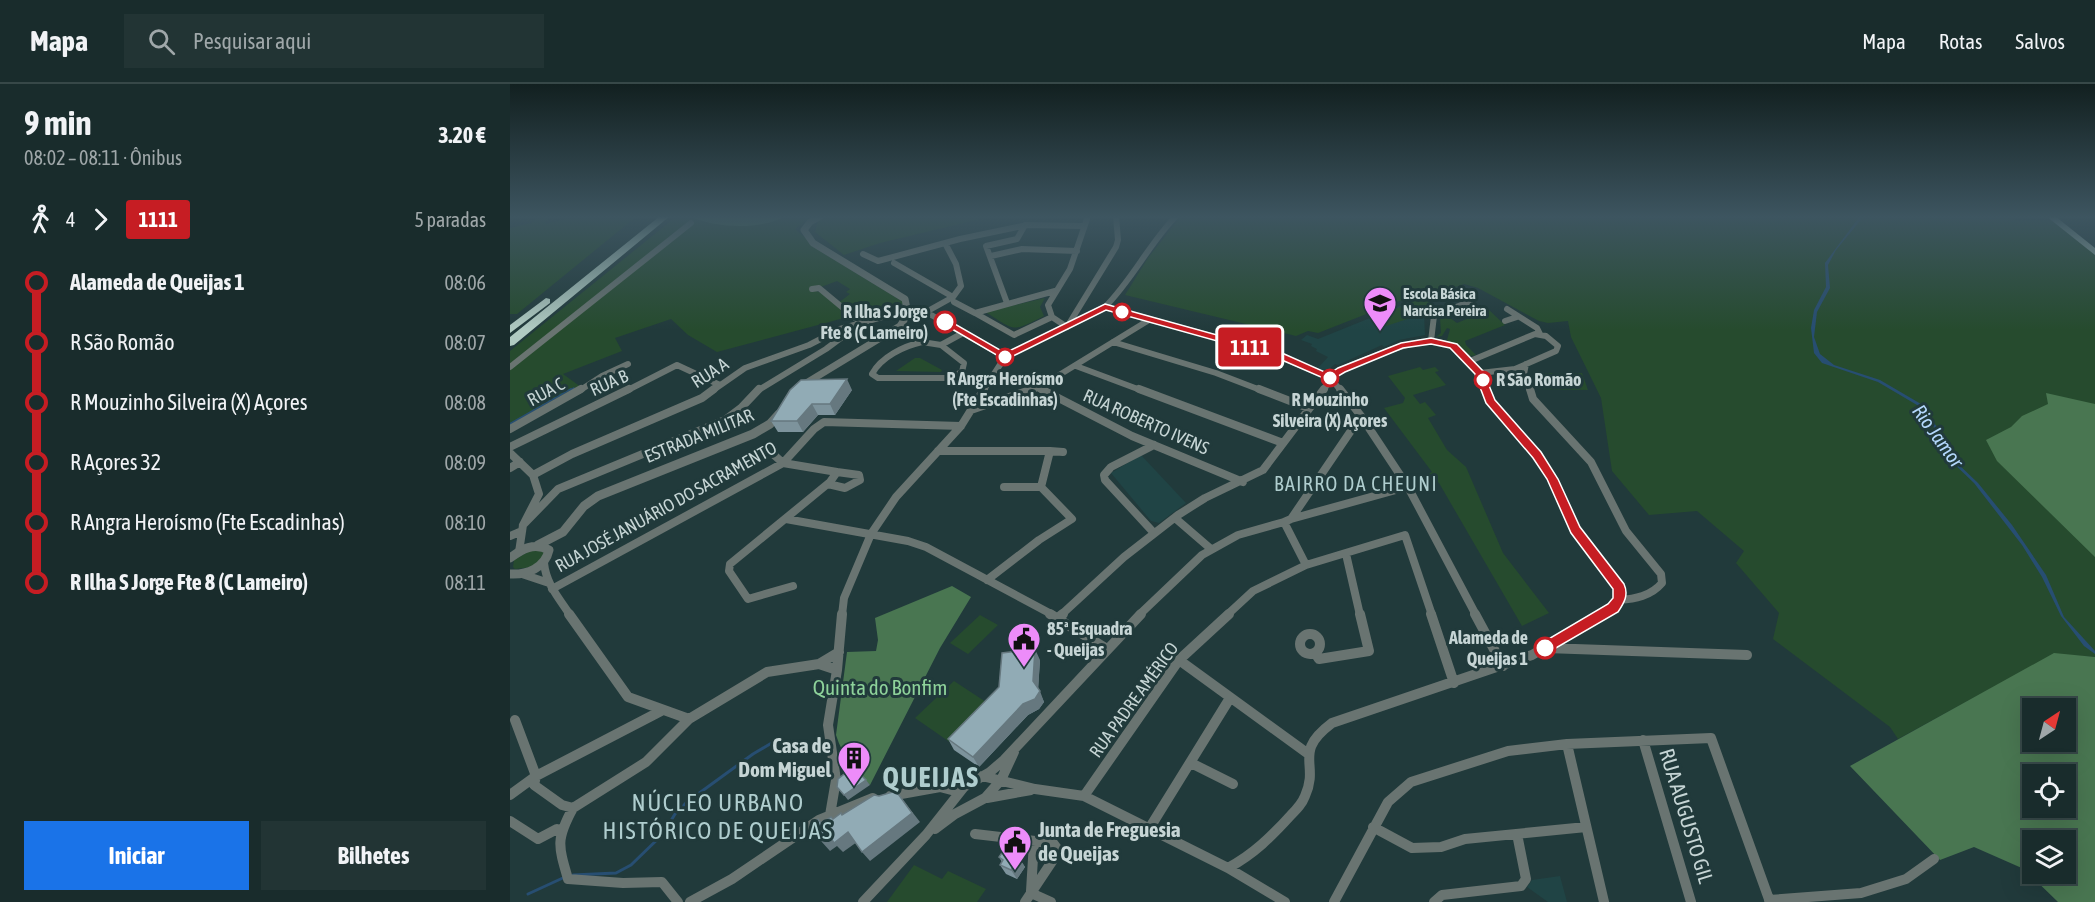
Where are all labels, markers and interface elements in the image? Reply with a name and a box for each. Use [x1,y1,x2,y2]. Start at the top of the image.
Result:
search box [124,14,544,68]
text: Mapa [30,25,88,57]
icon: search [145,25,178,58]
text: Pesquisar aqui [193,28,311,54]
text: Mapa [1862,29,1906,53]
text: Rotas [1939,29,1982,53]
text: Salvos [2015,29,2065,53]
text: 9 min [24,104,91,142]
text: 3.20 € [438,122,486,148]
text: 08:02 – 08:11 · Ônibus [24,146,182,169]
icon: walk [24,203,57,236]
icon: forward [84,203,117,236]
text: 1111 [138,207,178,231]
text: 4 [66,208,75,231]
text: 5 paradas [414,208,486,231]
text: Alameda de Queijas 1 [70,269,245,295]
text: 08:06 [444,271,486,294]
school or university icon: Escola Básica Narcisa Pereira [1362,285,1398,332]
place label: Escola Básica Narcisa Pereira [1403,285,1486,319]
place label: R Ilha S Jorge Fte 8 (C Lameiro) [821,301,928,343]
unlabelled marker [1113,303,1131,321]
marker: R Ilha S Jorge Fte 8 (C Lameiro) [934,311,956,333]
line badge: 1111 [1208,328,1292,366]
text: R São Romão [70,329,175,355]
text: 08:07 [444,331,486,354]
text: 1111 [1230,335,1270,359]
marker: R Angra Heroísmo (Fte Escadinhas) [996,348,1014,366]
street label: RUA A [687,353,732,392]
street label: RUA B [587,365,632,400]
place label: R Angra Heroísmo (Fte Escadinhas) [947,368,1063,410]
marker: R Mouzinho Silveira (X) Açores [1321,369,1339,387]
place label: R São Romão [1496,369,1582,390]
marker: R São Romão [1474,371,1492,389]
street label: RUA C [524,373,568,410]
street label: RUA ROBERTO IVENS [1080,384,1213,459]
text: R Mouzinho Silveira (X) Açores [70,389,307,415]
place label: R Mouzinho Silveira (X) Açores [1273,389,1388,431]
text: 08:08 [444,391,486,414]
water label: Rio Jamor [1908,400,1970,473]
street label: ESTRADA MILITAR [641,404,756,467]
street label: RUA JOSÉ JANUÁRIO DO SACRAMENTO [551,437,780,576]
text: R Açores 32 [70,449,161,475]
text: 08:09 [444,451,486,474]
district label: BAIRRO DA CHEUNI [1274,472,1438,495]
text: R Angra Heroísmo (Fte Escadinhas) [70,509,345,535]
text: 08:10 [445,511,486,534]
text: R Ilha S Jorge Fte 8 (C Lameiro) [70,569,308,595]
text: 08:11 [445,571,486,594]
place label: 85ª Esquadra - Queijas [1047,618,1132,660]
public building icon: 85ª Esquadra - Queijas [1006,621,1042,668]
place label: Alameda de Queijas 1 [1448,627,1528,669]
marker: Alameda de Queijas 1 [1534,637,1556,659]
street label: RUA PADRE AMÉRICO [1085,638,1182,761]
park label: Quinta do Bonfim [813,675,947,699]
north arrow [2022,698,2076,752]
map controls [2022,698,2076,884]
place label: Casa de Dom Miguel [738,733,831,781]
building icon: Casa de Dom Miguel [836,740,872,787]
street label: RUA AUGUSTO GIL [1655,745,1719,886]
district label: QUEIJAS [883,761,979,793]
button: locate [2022,764,2076,818]
district label: NÚCLEO URBANO HISTÓRICO DE QUEIJAS [603,789,833,844]
place label: Junta de Freguesia de Queijas [1037,817,1181,865]
button: Iniciar [24,821,249,890]
button: Bilhetes [261,821,486,890]
public building icon: Junta de Freguesia de Queijas [997,824,1033,871]
button: layers [2022,830,2076,884]

